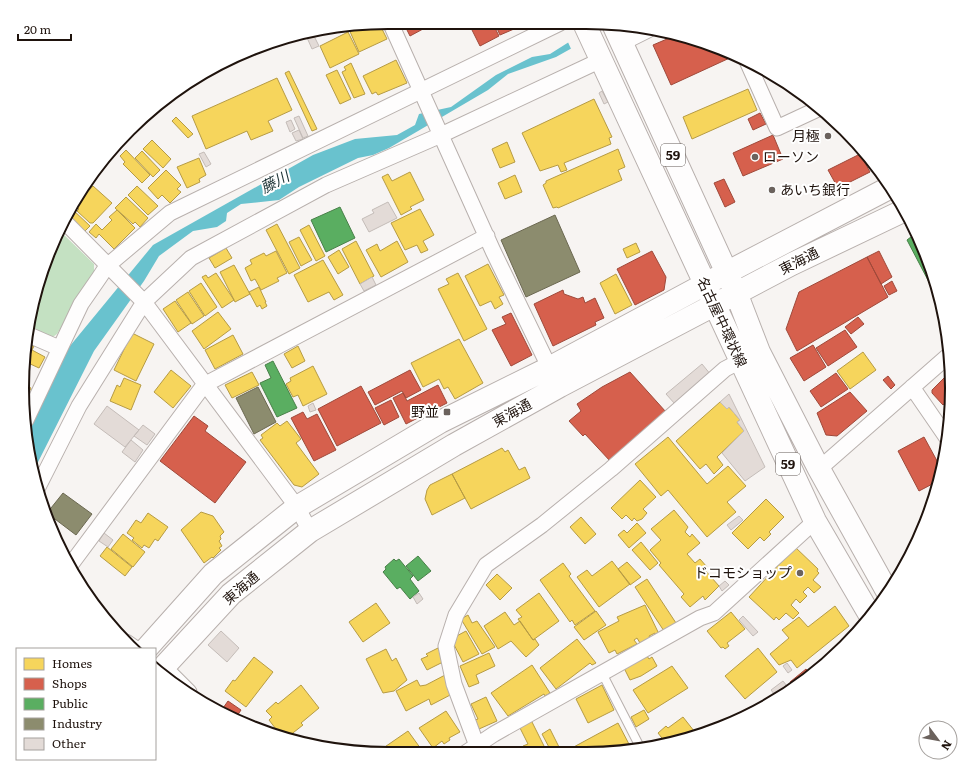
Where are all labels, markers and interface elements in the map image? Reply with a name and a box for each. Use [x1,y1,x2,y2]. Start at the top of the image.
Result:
scale bar [18,16,71,42]
text: 20 m [24,20,51,38]
place label: 月極 [792,125,820,145]
marker: 月極 [823,131,833,141]
road number: 59 [661,144,685,166]
place label: ローソン [763,146,819,166]
marker: ローソン [750,152,760,162]
water label: 藤川 [256,163,295,198]
place label: あいち銀行 [780,179,850,199]
marker: あいち銀行 [767,185,777,195]
street label: 東海通 [775,242,822,279]
street label: 名古屋中環状線 [693,273,753,370]
street label: 東海通 [488,393,535,431]
place label: 野並 [411,401,439,421]
marker: 野並 [442,407,452,417]
road number: 59 [776,453,800,475]
place label: ドコモショップ [694,562,792,582]
street label: 東海通 [218,566,263,609]
marker: ドコモショップ [795,568,805,578]
legend [16,648,156,760]
text: Homes [52,654,92,672]
text: Shops [52,674,87,692]
text: Public [52,694,88,712]
text: Industry [52,714,102,732]
north arrow [918,720,958,760]
text: Other [52,734,86,752]
text: N [938,738,957,754]

